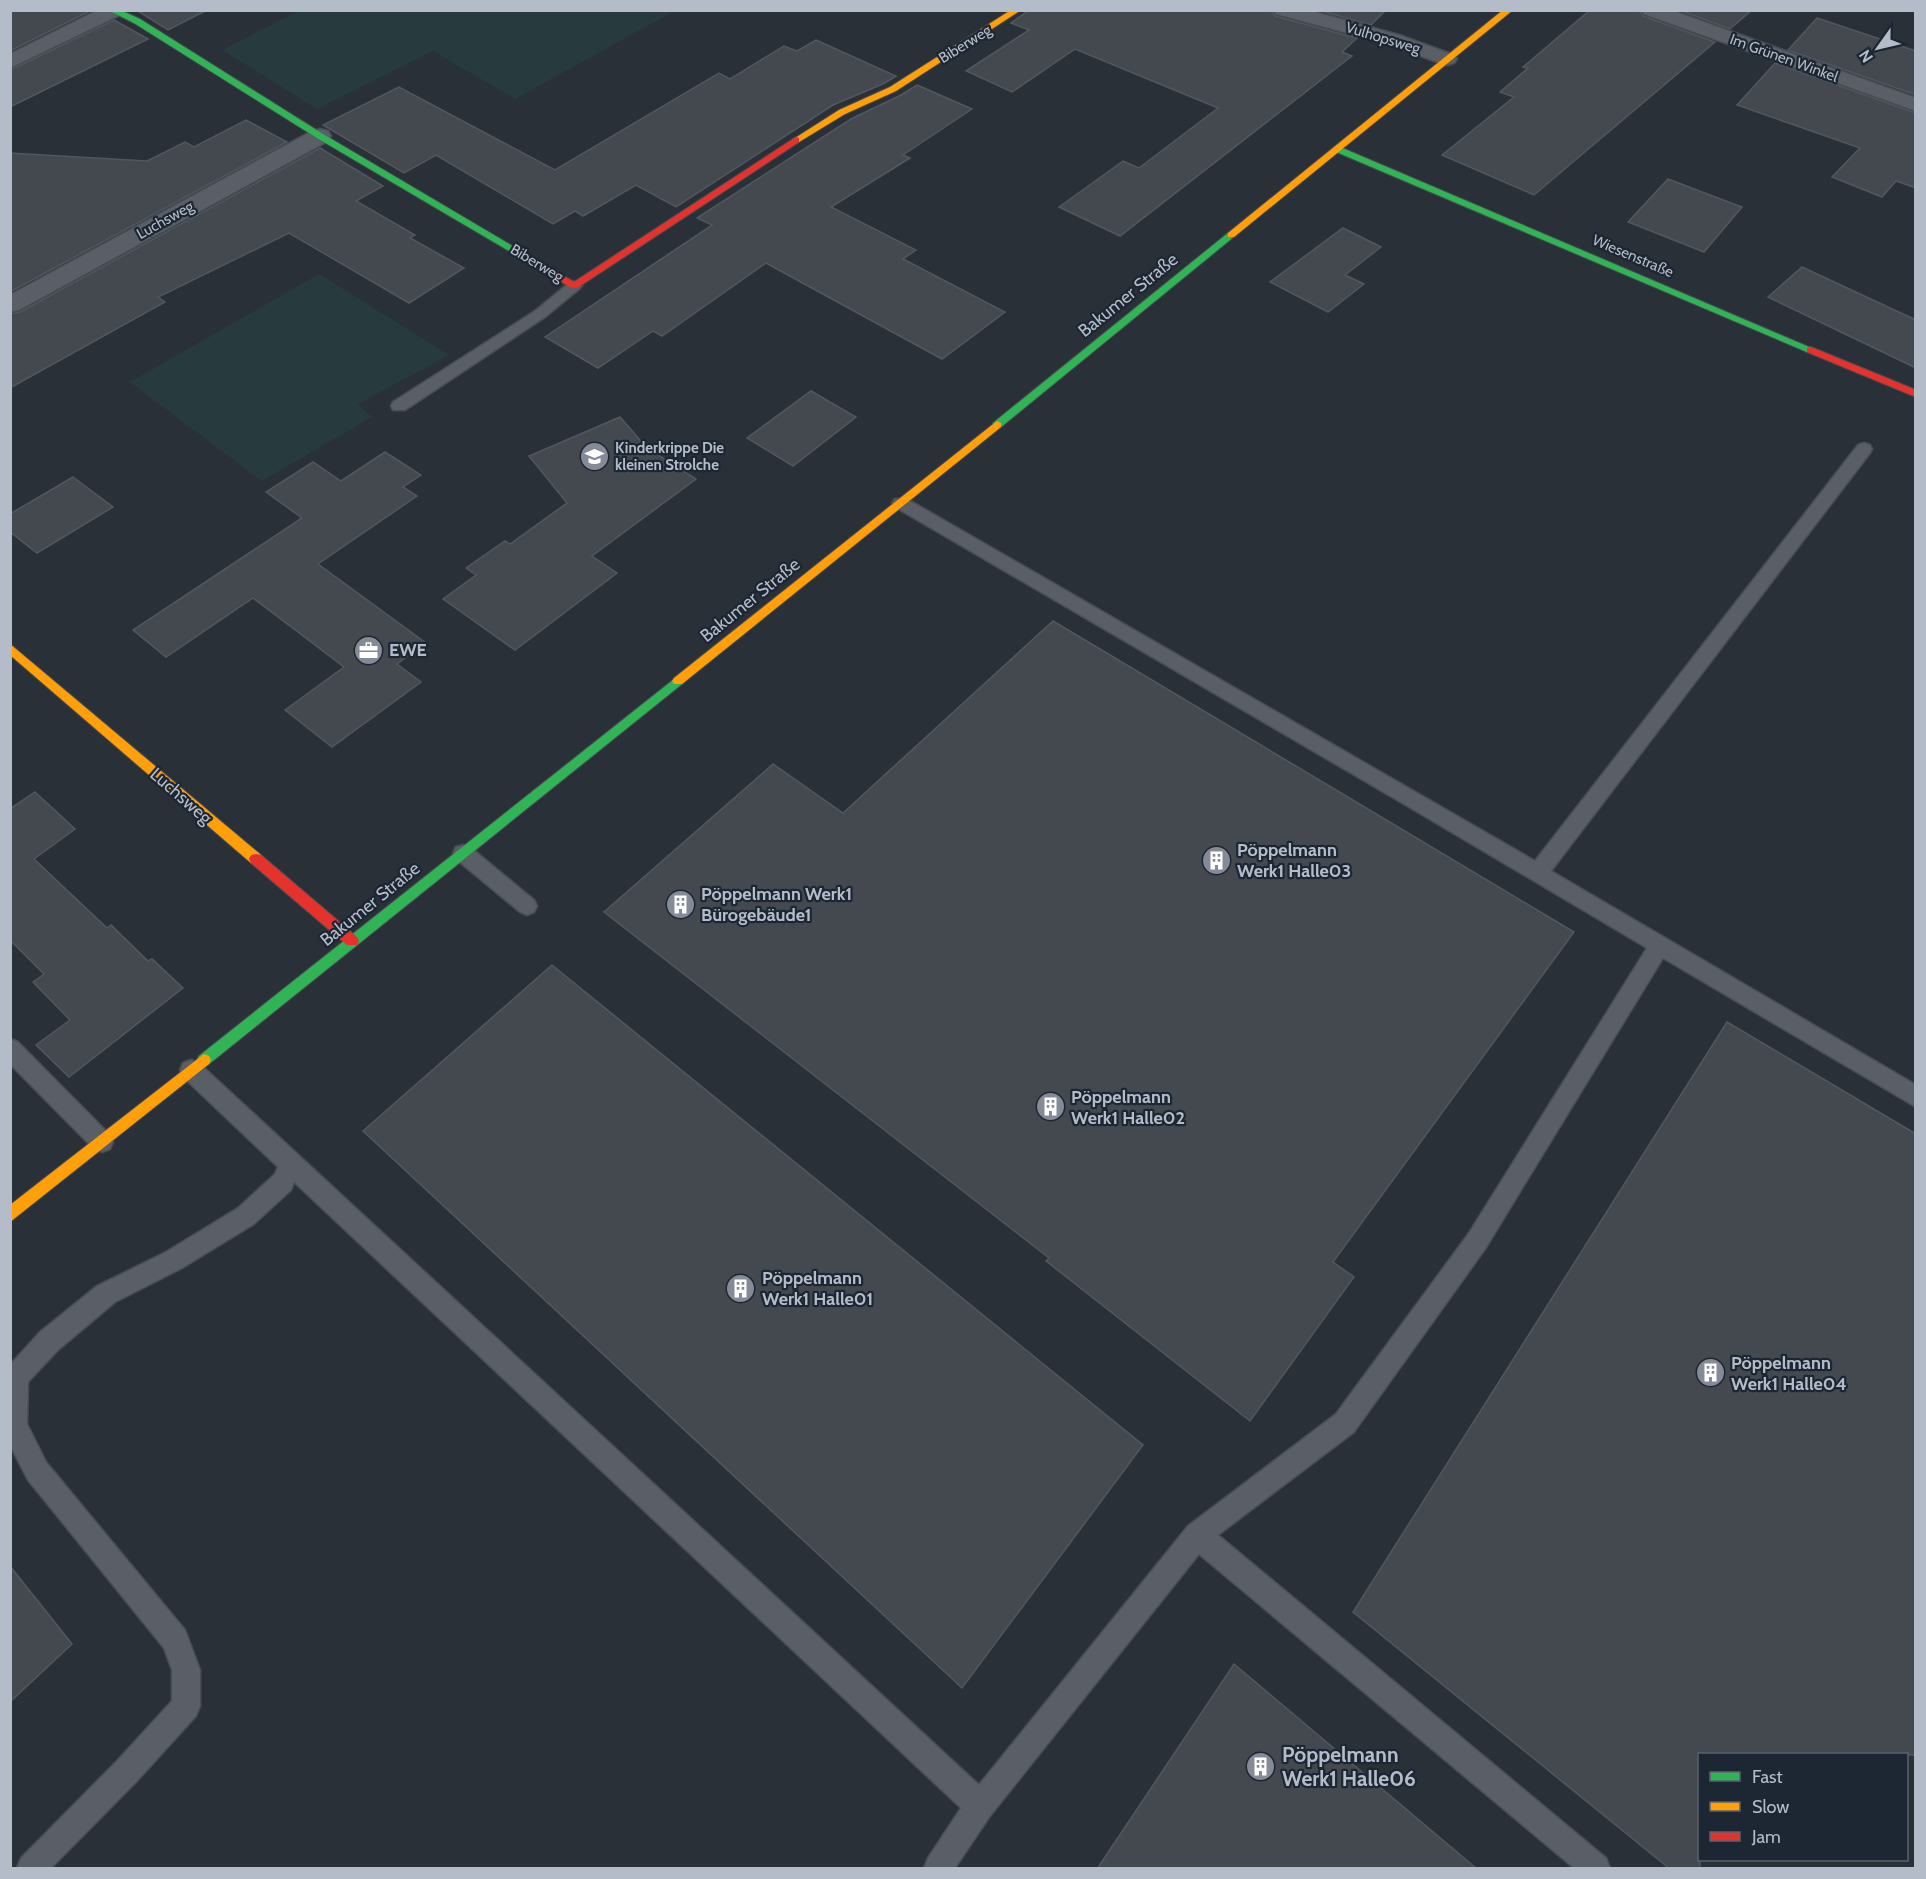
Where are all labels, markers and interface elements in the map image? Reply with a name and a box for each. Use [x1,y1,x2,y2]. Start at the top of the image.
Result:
street label: Vulhopsweg [1344,18,1423,58]
north arrow [1848,18,1908,78]
street label: Biberweg [935,21,995,67]
street label: Im Grünen Winkel [1727,30,1841,86]
text: N [1855,46,1877,66]
street label: Luchsweg [133,197,197,243]
street label: Wiesenstraße [1590,231,1677,281]
street label: Biberweg [507,240,567,286]
street label: Bakumer Straße [1074,248,1182,342]
place label: Kinderkrippe Die kleinen Strolche [615,439,724,474]
school or university icon: Kinderkrippe Die kleinen Strolche [578,441,610,473]
street label: Bakumer Straße [696,553,804,647]
office icon: EWE [352,634,384,666]
place label: EWE [389,639,427,661]
street label: Luchsweg [146,763,217,830]
place label: Pöppelmann Werk1 Halle03 [1237,839,1351,882]
building icon: Pöppelmann Werk1 Halle03 [1200,844,1232,876]
street label: Bakumer Straße [316,857,424,951]
place label: Pöppelmann Werk1 Bürogebäude1 [701,883,852,926]
building icon: Pöppelmann Werk1 Bürogebäude1 [664,888,696,920]
place label: Pöppelmann Werk1 Halle02 [1071,1086,1185,1129]
building icon: Pöppelmann Werk1 Halle02 [1034,1091,1066,1123]
place label: Pöppelmann Werk1 Halle01 [762,1267,873,1310]
building icon: Pöppelmann Werk1 Halle01 [725,1272,757,1304]
place label: Pöppelmann Werk1 Halle04 [1731,1352,1847,1395]
building icon: Pöppelmann Werk1 Halle04 [1694,1357,1726,1389]
place label: Pöppelmann Werk1 Halle06 [1282,1742,1416,1791]
building icon: Pöppelmann Werk1 Halle06 [1245,1750,1277,1782]
legend [1698,1753,1908,1861]
text: Fast [1752,1766,1783,1788]
text: Slow [1752,1796,1789,1818]
text: Jam [1751,1826,1781,1848]

